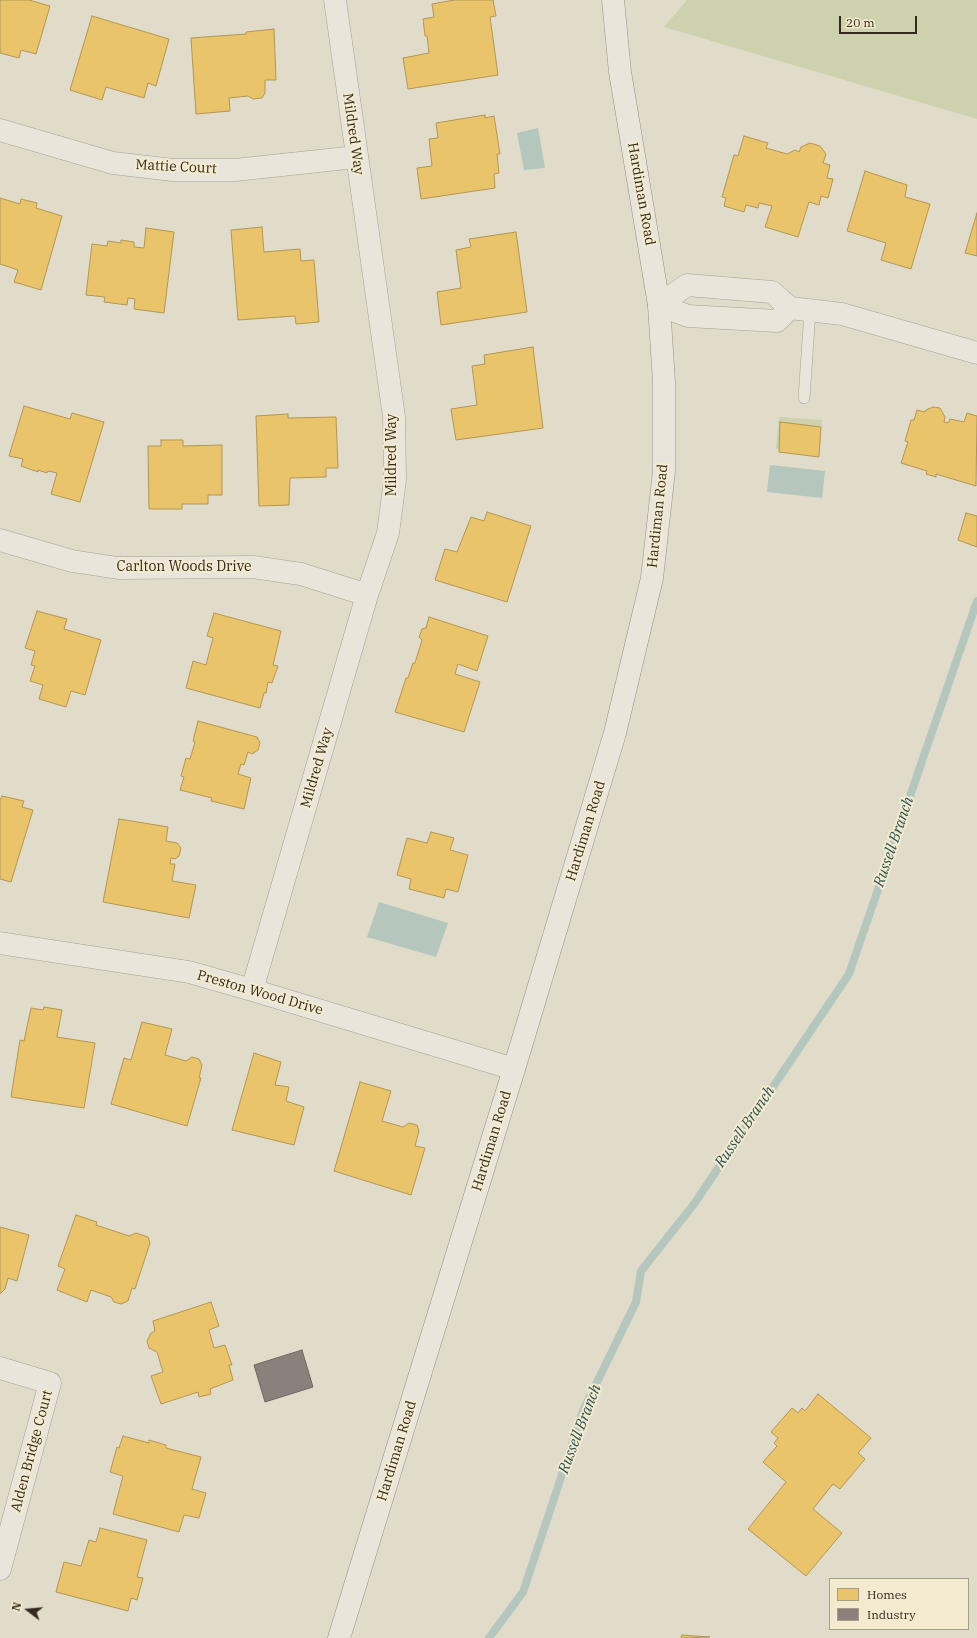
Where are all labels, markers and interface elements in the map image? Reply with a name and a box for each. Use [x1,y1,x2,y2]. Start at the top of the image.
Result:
scale bar [841,8,919,34]
text: 20 m [846,15,875,30]
street label: Mildred Way [339,92,367,176]
street label: Hardiman Road [624,141,658,247]
street label: Mattie Court [135,156,217,178]
street label: Mildred Way [384,414,400,496]
street label: Hardiman Road [644,463,672,569]
street label: Carlton Woods Drive [117,559,251,575]
street label: Mildred Way [298,726,336,810]
street label: Hardiman Road [563,779,609,883]
water label: Russell Branch [870,795,918,889]
street label: Preston Wood Drive [195,967,325,1019]
water label: Russell Branch [711,1083,779,1171]
street label: Hardiman Road [469,1089,515,1193]
water label: Russell Branch [555,1382,605,1476]
street label: Alden Bridge Court [8,1388,56,1514]
street label: Hardiman Road [374,1399,420,1503]
legend [829,1578,969,1630]
text: Homes [867,1587,907,1602]
north arrow [8,1590,48,1630]
text: N [9,1601,24,1613]
text: Industry [867,1607,916,1622]

